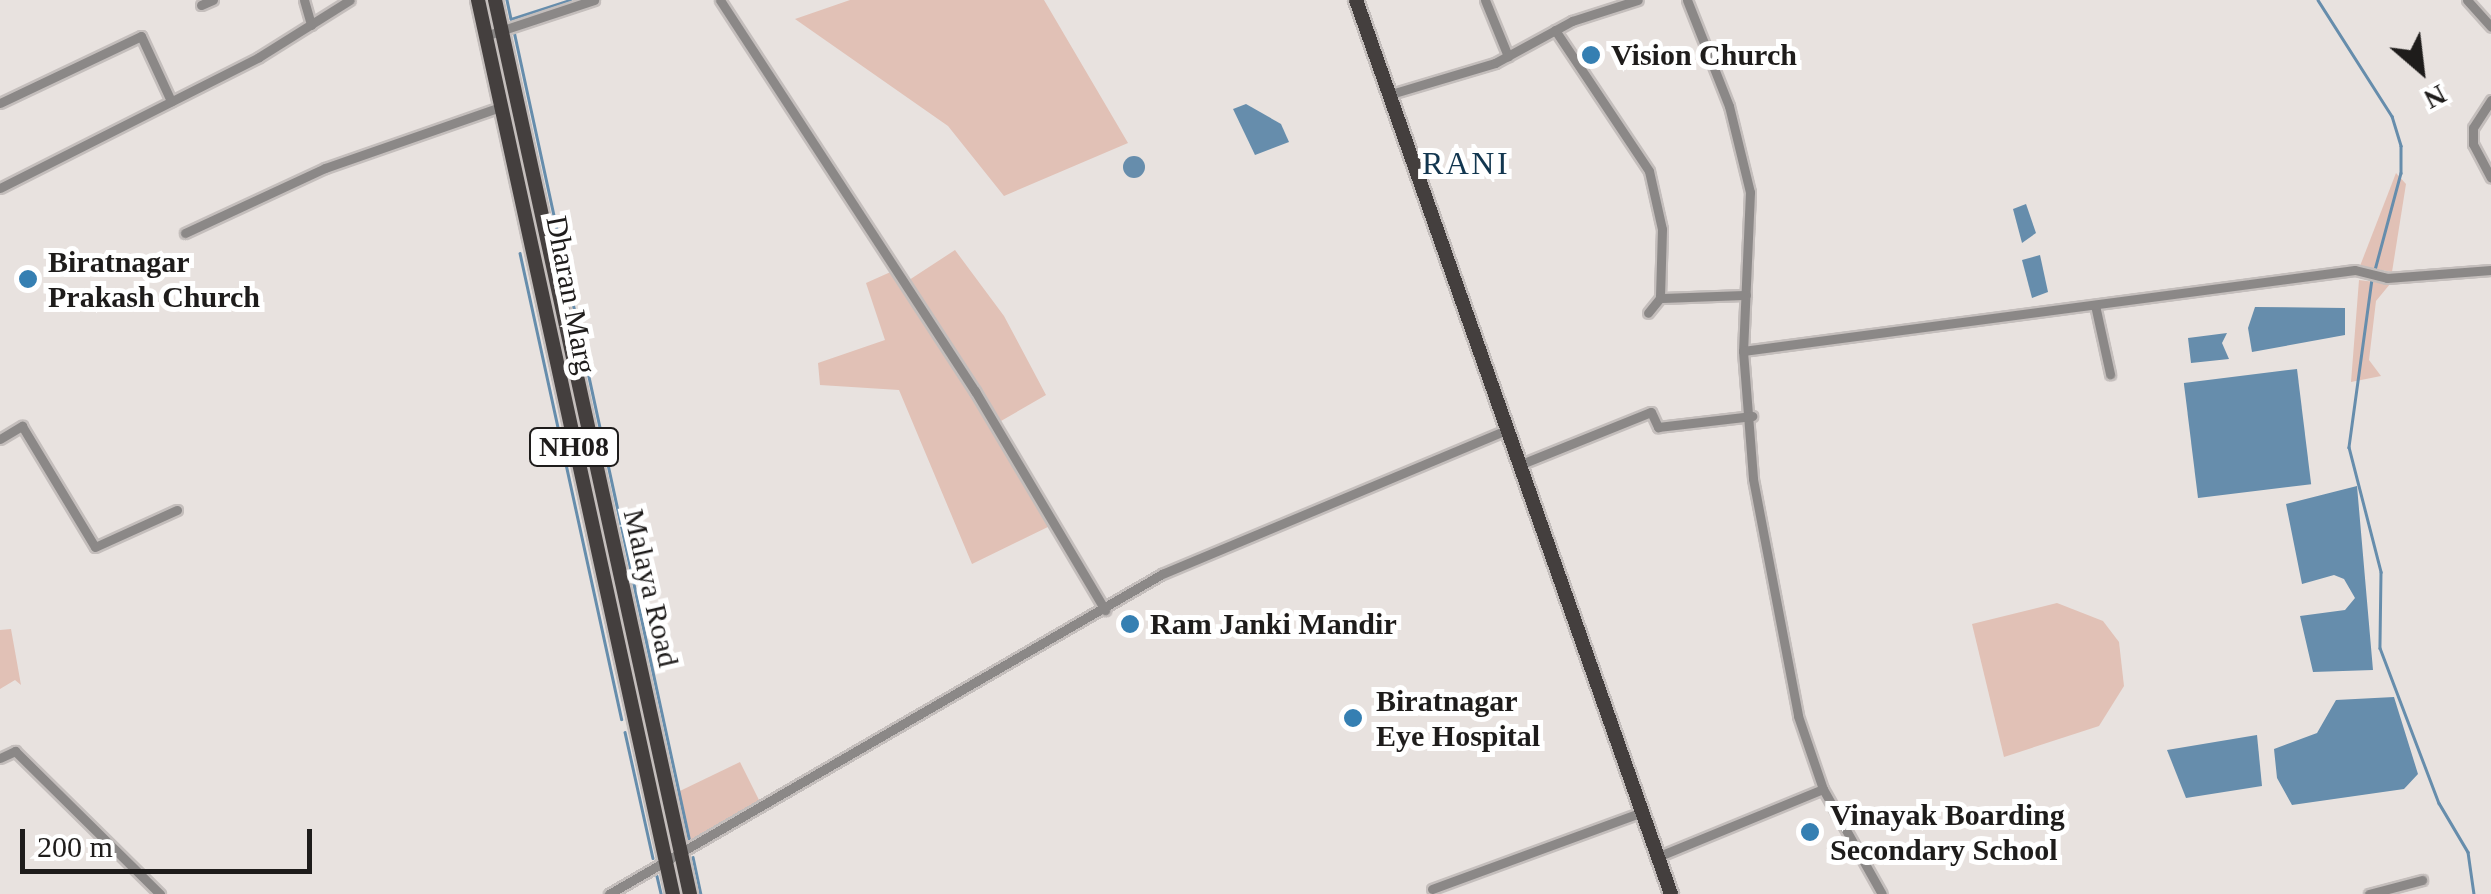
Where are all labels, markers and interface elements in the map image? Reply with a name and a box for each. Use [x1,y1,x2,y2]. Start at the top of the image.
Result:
north arrow [2371,20,2471,120]
place label: Vision Church [1611,37,1816,73]
marker: Vision Church [1580,44,1602,66]
text: N [2419,78,2452,115]
district label: RANI [1423,144,1509,182]
street label: Dharan Marg [536,200,606,390]
place label: Biratnagar Prakash Church [48,244,282,314]
marker: Biratnagar Prakash Church [17,268,39,290]
road number: NH08 [524,424,624,470]
street label: Malaya Road [613,496,689,680]
place label: Ram Janki Mandir [1150,606,1414,642]
marker: Ram Janki Mandir [1119,613,1141,635]
place label: Biratnagar Eye Hospital [1376,683,1559,754]
marker: Biratnagar Eye Hospital [1340,705,1366,731]
place label: Vinayak Boarding Secondary School [1830,797,2093,868]
scale bar [25,809,318,871]
marker: Vinayak Boarding Secondary School [1799,821,1821,843]
text: 200 m [37,830,113,863]

